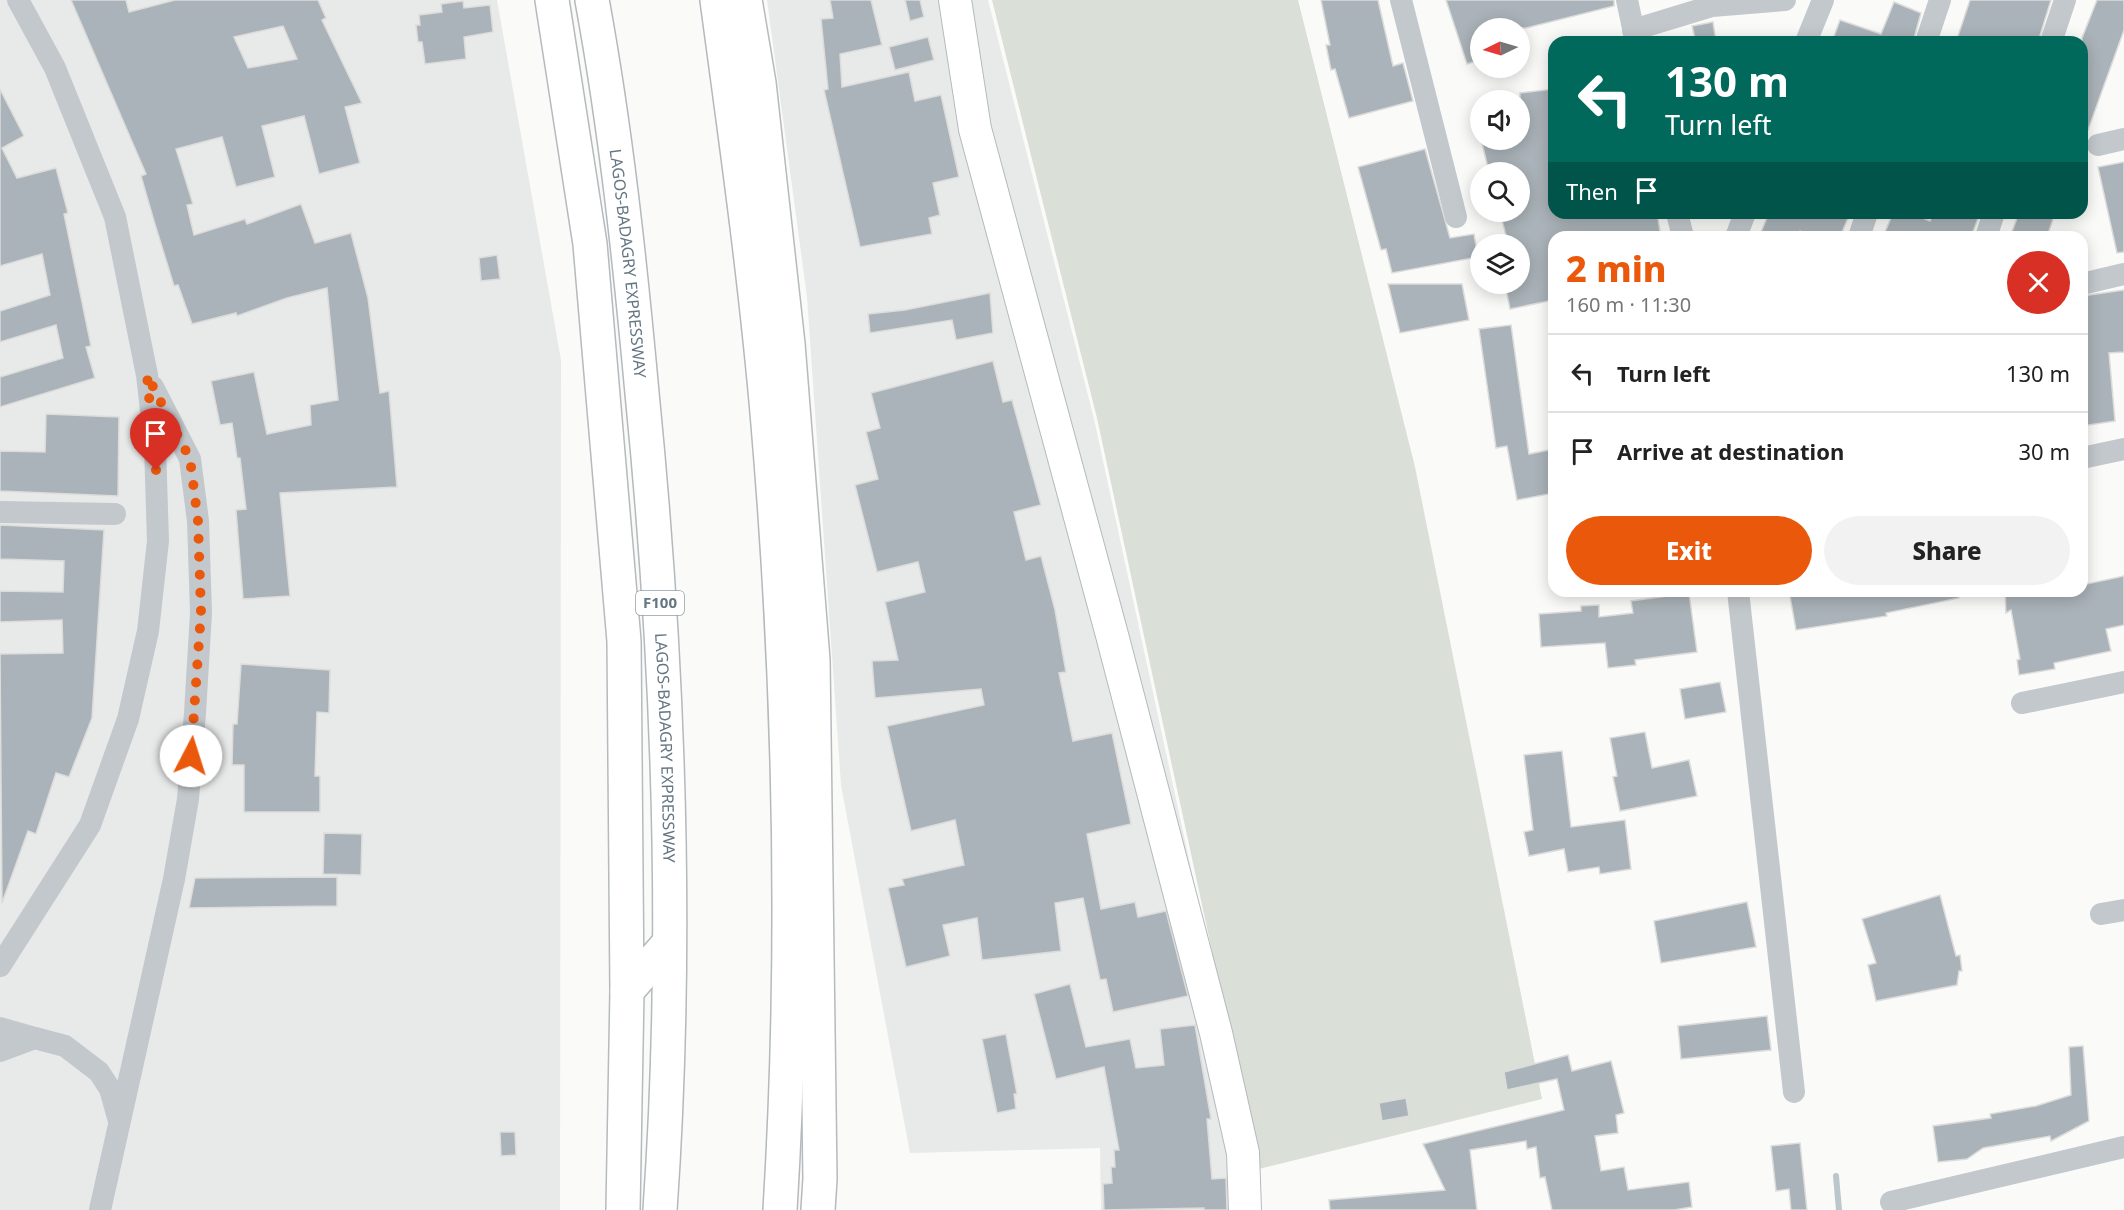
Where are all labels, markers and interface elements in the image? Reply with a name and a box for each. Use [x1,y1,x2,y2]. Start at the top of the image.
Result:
north arrow [1470,18,1530,78]
map controls [1470,18,1530,294]
text: 130 m [1665,52,1789,109]
icon: left [1566,60,1644,138]
button: sound [1470,90,1530,150]
text: Turn left [1665,106,1771,143]
street label: LAGOS-BADAGRY EXPRESSWAY [605,148,652,380]
button: search [1470,162,1530,222]
icon: arrive [1630,174,1663,207]
text: Then [1566,176,1618,206]
button: layers [1470,234,1530,294]
text: 2 min [1566,244,1667,293]
button: close [2007,251,2070,314]
text: 160 m · 11:30 [1566,291,1691,318]
icon: left [1566,357,1599,390]
text: Turn left [1617,358,1711,388]
text: 130 m [2006,358,2070,388]
pin [130,408,181,470]
icon: arrive [139,417,172,450]
icon: arrive [1566,435,1599,468]
text: Arrive at destination [1617,436,1844,466]
text: 30 m [2019,436,2070,466]
button: Exit [1566,516,1812,585]
button: Share [1824,516,2070,585]
road number: F100 [636,591,684,615]
street label: LAGOS-BADAGRY EXPRESSWAY [650,632,680,864]
position arrow [159,724,223,788]

